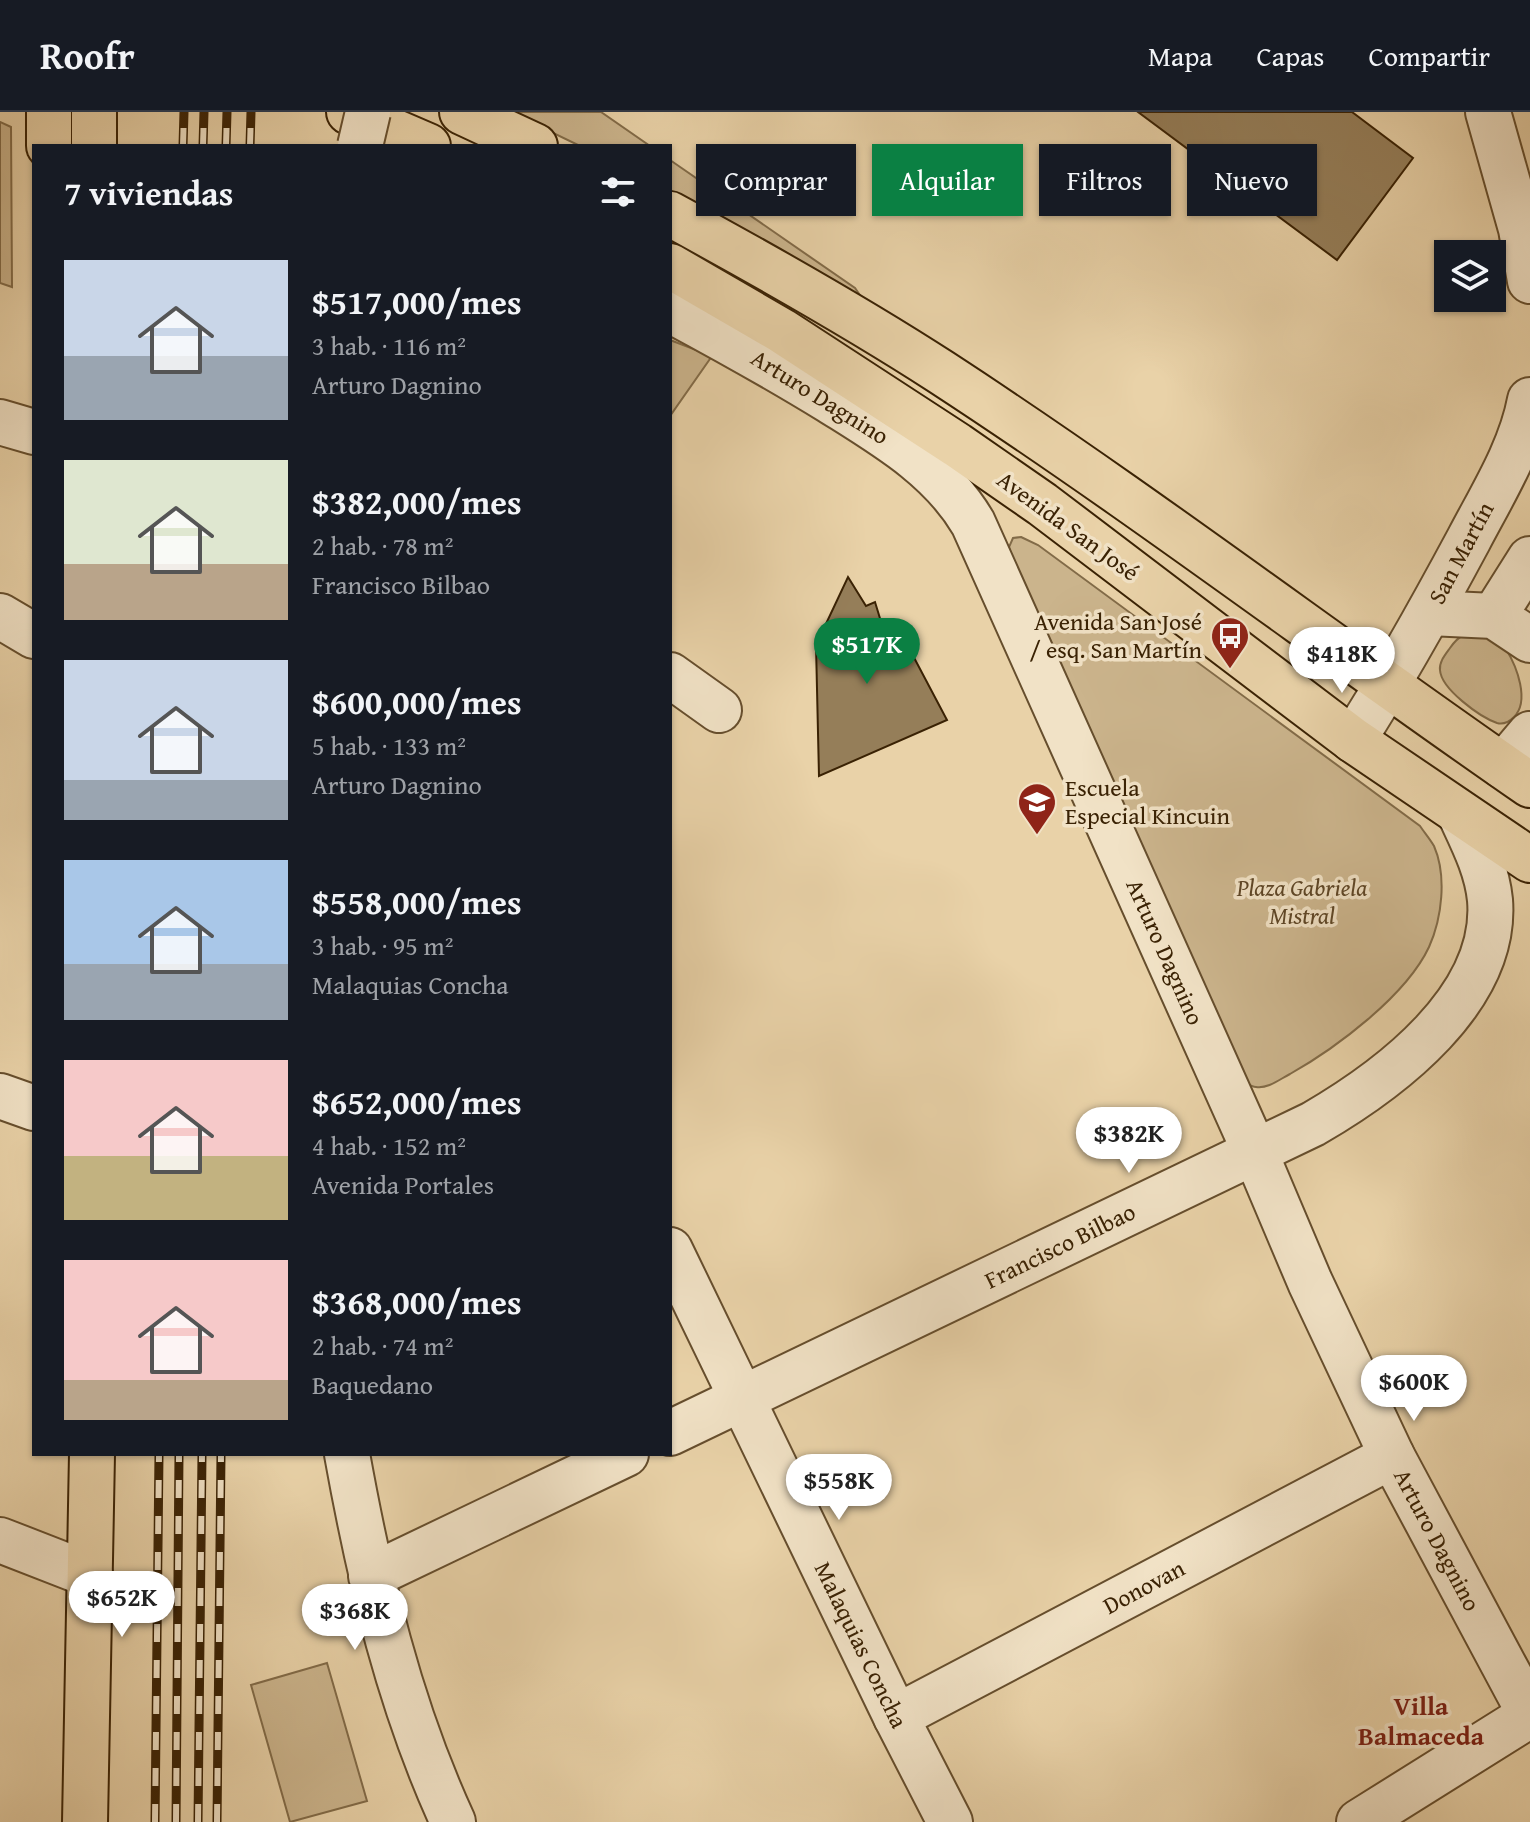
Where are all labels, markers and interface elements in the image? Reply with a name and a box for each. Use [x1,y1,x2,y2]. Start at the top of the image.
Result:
text: Roofr [40,27,135,83]
text: Mapa [1148,35,1213,76]
text: Capas [1257,35,1324,76]
text: Compartir [1368,35,1490,76]
chip: Comprar [696,144,856,216]
chip: Alquilar [872,144,1023,216]
chip: Filtros [1039,144,1171,216]
chip: Nuevo [1187,144,1317,216]
text: 7 viviendas [64,168,233,217]
icon: filters [596,170,640,214]
map controls [1434,240,1506,312]
button: layers [1434,240,1506,312]
text: $517,000/mes [312,277,522,326]
icon: home [128,292,224,388]
text: 3 hab. · 116 m² [312,326,466,365]
street label: Arturo Dagnino [745,340,896,453]
text: Arturo Dagnino [312,365,482,404]
street label: Avenida San José [990,462,1147,589]
text: $382,000/mes [312,477,522,526]
icon: home [128,492,224,588]
street label: San Martín [1419,495,1502,610]
text: 2 hab. · 78 m² [312,526,453,565]
text: Francisco Bilbao [312,565,490,604]
place label: Avenida San José / esq. San Martín [1029,604,1203,667]
bus stop icon: Avenida San José / esq. San Martín [1209,615,1251,670]
pin: $517K [811,618,923,686]
text: $517K [832,624,902,663]
pin: $418K [1286,627,1398,695]
text: $418K [1307,633,1377,672]
text: $600,000/mes [312,677,522,726]
icon: home [128,692,224,788]
text: 5 hab. · 133 m² [312,726,466,765]
text: Arturo Dagnino [312,765,482,804]
place label: Escuela Especial Kincuin [1065,770,1230,833]
school or university icon: Escuela Especial Kincuin [1016,781,1058,836]
park label: Plaza Gabriela Mistral [1236,870,1367,933]
street label: Arturo Dagnino [1118,873,1213,1031]
text: $558,000/mes [312,877,522,926]
icon: home [128,892,224,988]
text: 3 hab. · 95 m² [312,926,453,965]
text: Malaquias Concha [312,965,509,1004]
text: $652,000/mes [312,1077,522,1126]
icon: home [128,1092,224,1188]
pin: $382K [1073,1107,1185,1175]
text: $382K [1094,1113,1164,1152]
text: 4 hab. · 152 m² [312,1126,466,1165]
text: Avenida Portales [312,1165,494,1204]
street label: Francisco Bilbao [978,1194,1141,1297]
text: $368,000/mes [312,1277,522,1326]
icon: home [128,1292,224,1388]
text: 2 hab. · 74 m² [312,1326,453,1365]
pin: $600K [1358,1355,1470,1423]
text: $600K [1379,1361,1449,1400]
text: Baquedano [312,1365,433,1404]
pin: $558K [783,1454,895,1522]
text: $558K [804,1460,874,1499]
street label: Arturo Dagnino [1385,1462,1490,1617]
street label: Donovan [1097,1550,1191,1623]
street label: Malaquias Concha [806,1556,917,1735]
pin: $652K [66,1571,178,1639]
text: $652K [87,1577,157,1616]
pin: $368K [299,1584,411,1652]
text: $368K [320,1590,390,1629]
district label: Villa Balmaceda [1358,1686,1485,1755]

